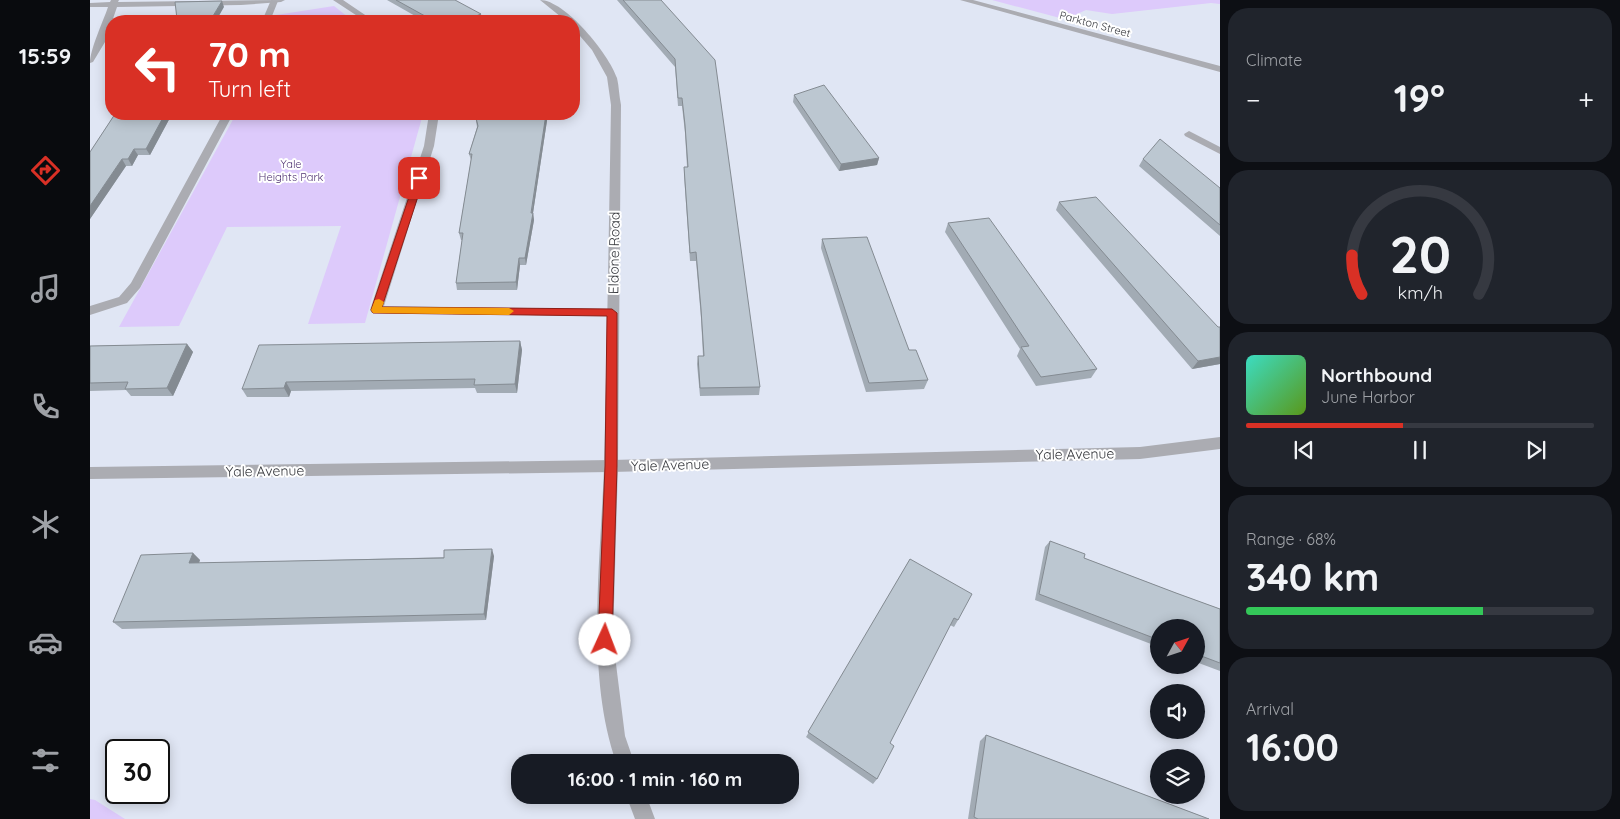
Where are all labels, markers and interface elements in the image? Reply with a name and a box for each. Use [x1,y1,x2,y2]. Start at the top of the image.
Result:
street label: Parkton Street [1058,8,1132,40]
text: 70 m [208,32,291,76]
icon: left [125,35,190,100]
text: 15:59 [19,42,71,70]
text: Climate [1246,50,1302,70]
text: 19° [1394,74,1445,122]
text: Turn left [208,75,291,103]
text: − [1246,82,1261,117]
text: + [1578,82,1594,117]
icon: directions [28,153,63,188]
park label: Yale Heights Park [259,157,324,184]
pin [398,157,440,199]
icon: arrive [405,164,433,192]
street label: Eldone Road [604,212,624,294]
text: 20 [1389,221,1451,286]
icon: music [28,271,63,306]
text: km/h [1397,281,1443,303]
text: Northbound [1321,363,1432,387]
text: June Harbor [1321,387,1415,407]
icon: phone [28,389,63,424]
icon: previous [1290,436,1318,464]
icon: pause [1406,436,1434,464]
icon: next [1522,436,1550,464]
street label: Yale Avenue [1036,444,1115,464]
street label: Yale Avenue [630,455,710,475]
street label: Yale Avenue [226,461,305,481]
icon: climate [28,507,63,542]
text: Range · 68% [1246,529,1336,549]
text: 340 km [1246,553,1379,601]
position arrow [578,613,630,665]
north arrow [1150,619,1205,674]
map controls [1150,619,1205,804]
icon: car [28,625,63,660]
button: sound [1150,684,1205,739]
text: Arrival [1246,699,1294,719]
text: 16:00 [1246,723,1339,771]
speed limit sign: 30 [105,739,170,804]
icon: filters [28,743,63,778]
button: layers [1150,749,1205,804]
text: 16:00 · 1 min · 160 m [568,767,742,791]

